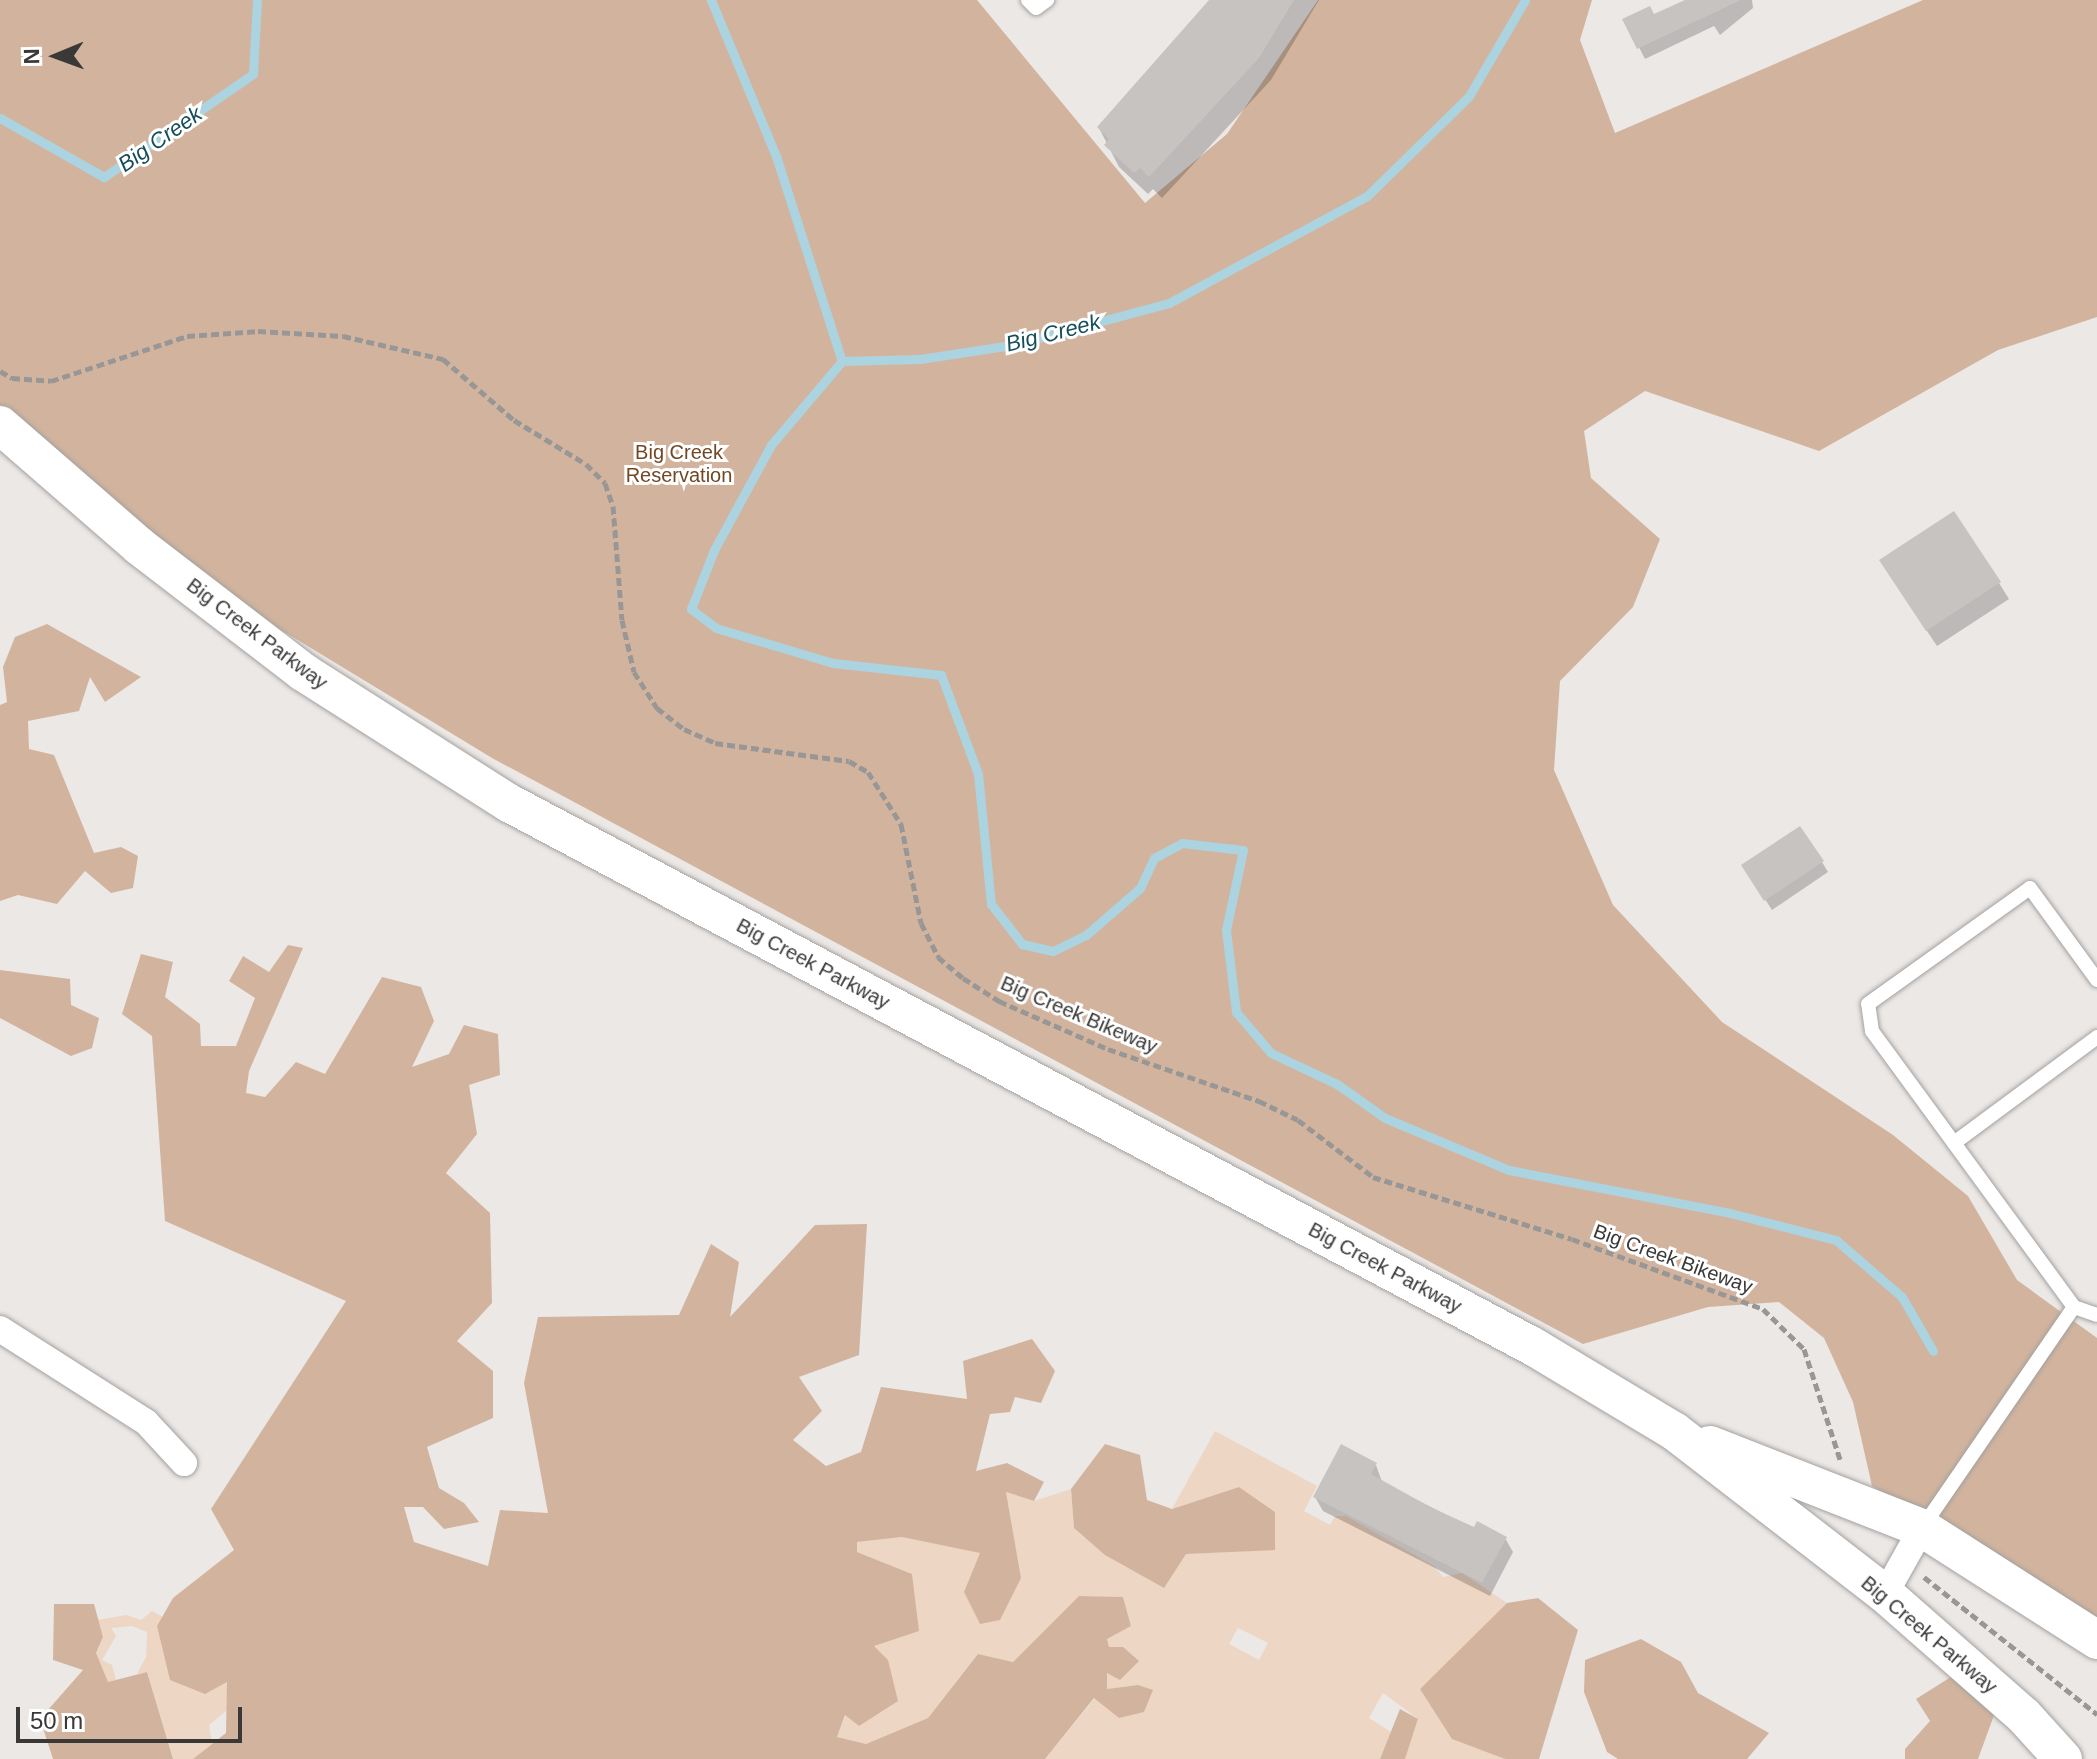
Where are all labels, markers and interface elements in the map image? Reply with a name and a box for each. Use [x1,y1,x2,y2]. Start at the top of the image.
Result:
north arrow [16,16,96,96]
text: N [19,48,44,65]
water label: Big Creek [113,100,207,178]
water label: Big Creek [1003,309,1103,357]
park label: Big Creek Reservation [626,441,732,488]
street label: Big Creek Parkway [182,573,332,695]
street label: Big Creek Parkway [732,913,894,1015]
street label: Big Creek Bikeway [997,971,1161,1059]
street label: Big Creek Parkway [1304,1217,1466,1319]
street label: Big Creek Bikeway [1590,1219,1756,1299]
street label: Big Creek Parkway [1856,1571,2002,1699]
scale bar [20,1691,246,1741]
text: 50 m [30,1707,83,1734]

